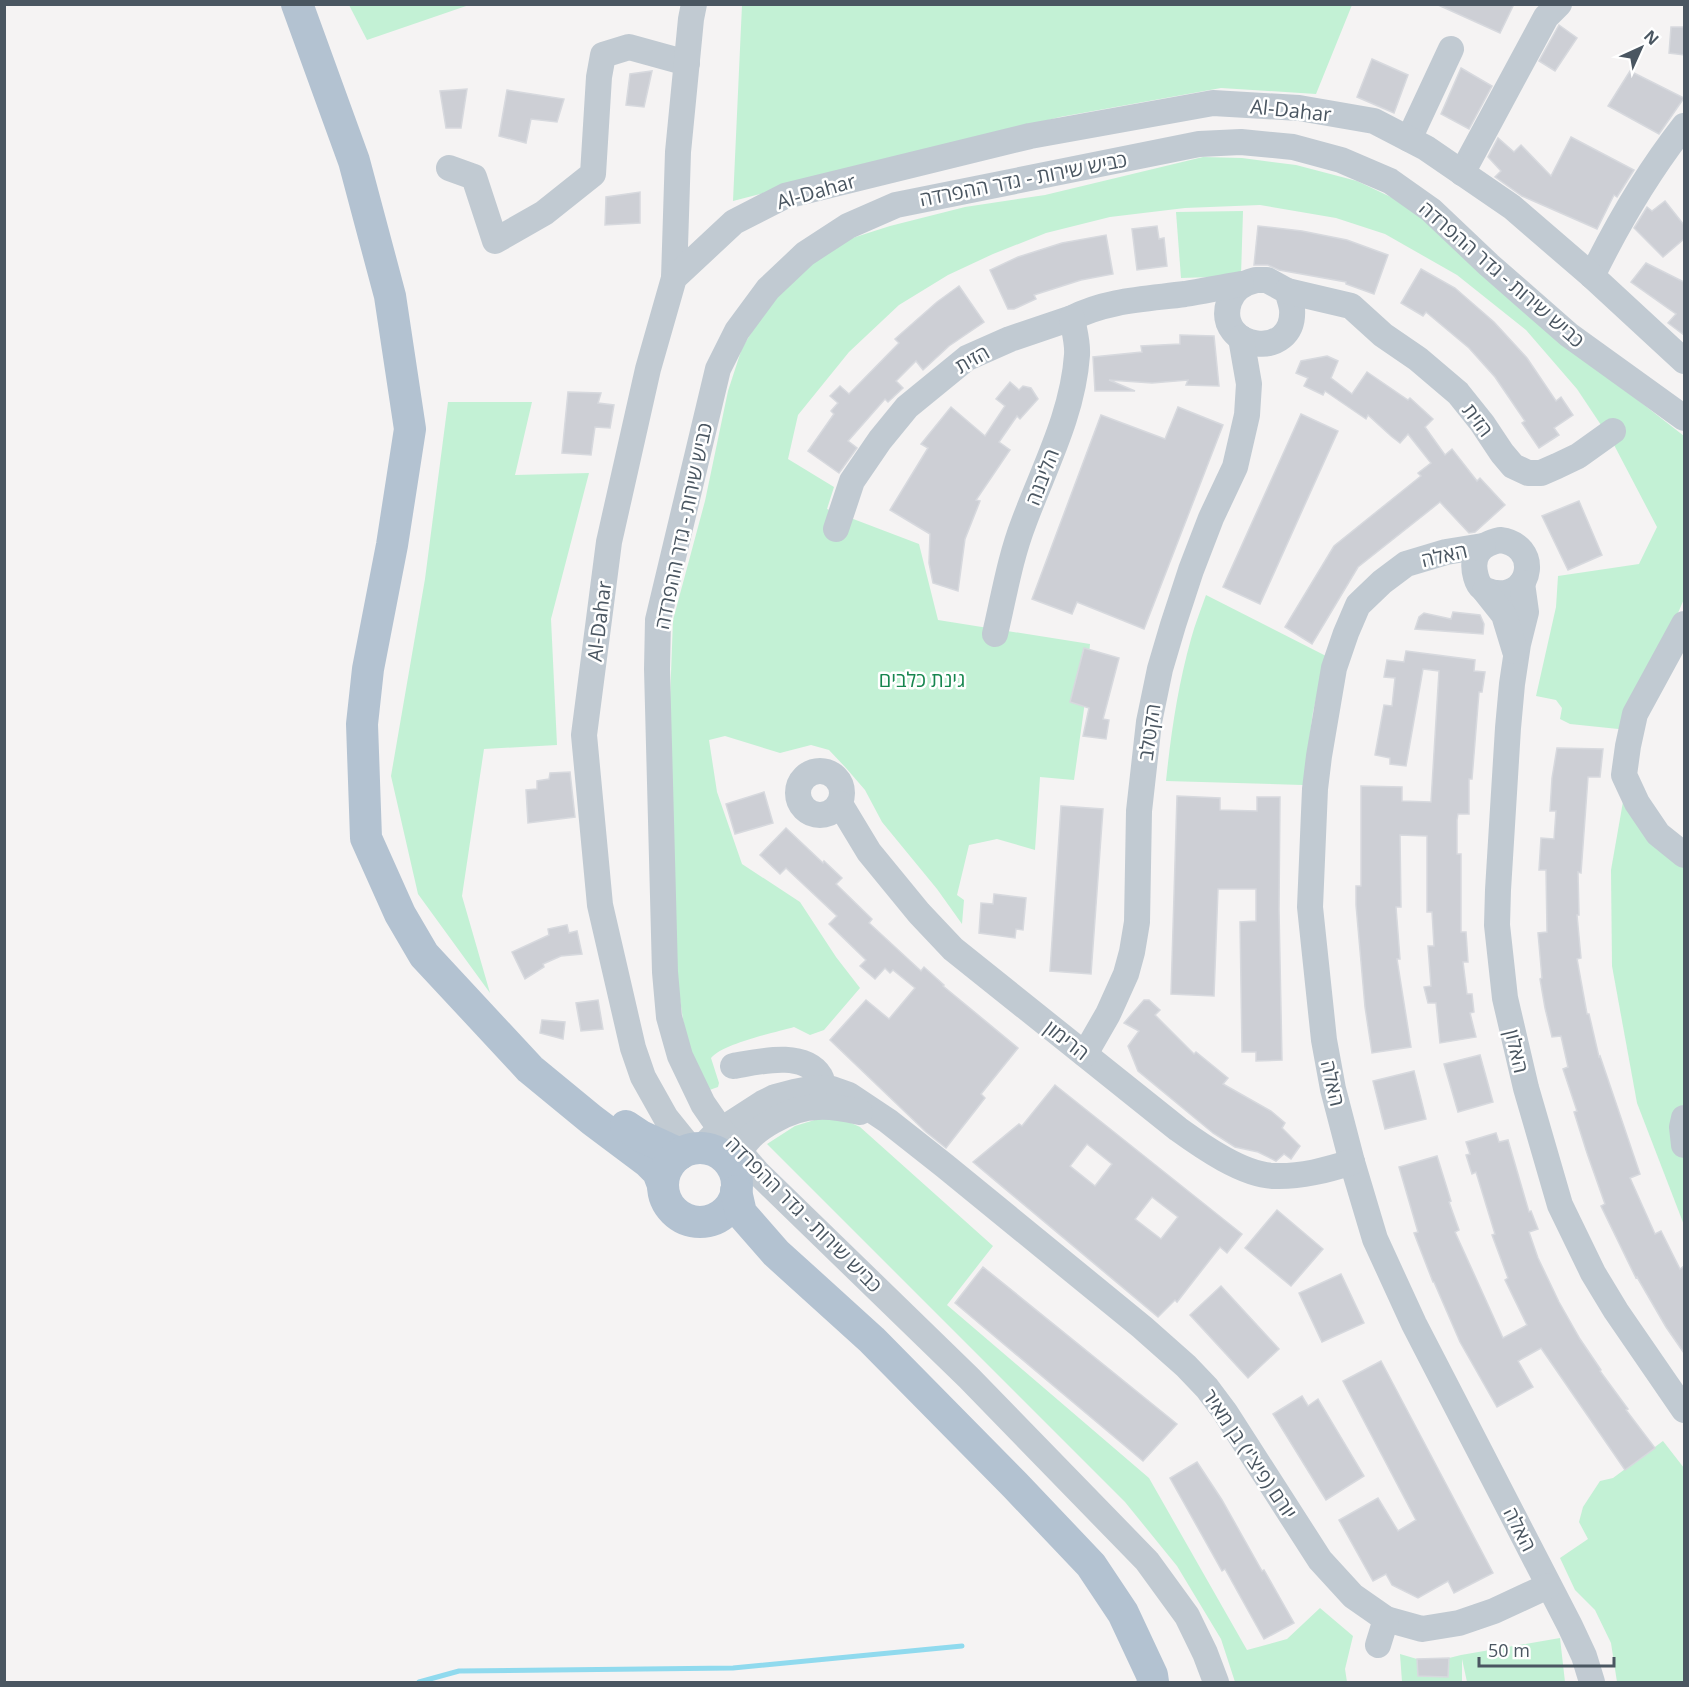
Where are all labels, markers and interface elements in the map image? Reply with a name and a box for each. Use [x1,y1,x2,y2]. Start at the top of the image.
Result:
north arrow [1611,18,1671,78]
text: N [1639,25,1664,50]
street label: Al-Dahar [1249,92,1333,128]
street label: כביש שירות - גדר ההפרדה [917,146,1129,212]
street label: Al-Dahar [773,167,859,215]
street label: כביש שירות - גדר ההפרדה [1414,195,1590,353]
street label: הזית [950,338,994,380]
street label: הזית [1457,398,1499,442]
street label: כביש שירות - גדר ההפרדה [648,420,718,632]
street label: הליבנה [1019,445,1065,509]
street label: האלה [1418,537,1470,573]
street label: Al-Dahar [581,579,617,663]
park label: גינת כלבים [879,666,965,693]
street label: הקטלב [1132,702,1166,762]
street label: הרימון [1039,1014,1095,1066]
street label: האלון [1499,1027,1535,1075]
street label: האלה [1315,1057,1351,1109]
street label: כביש שירות - גדר ההפרדה [720,1130,888,1298]
street label: יורם (פיצ'י) בן מאיר [1197,1384,1303,1524]
street label: האלה [1497,1502,1543,1556]
scale bar [1479,1630,1614,1668]
text: 50 m [1488,1638,1530,1662]

